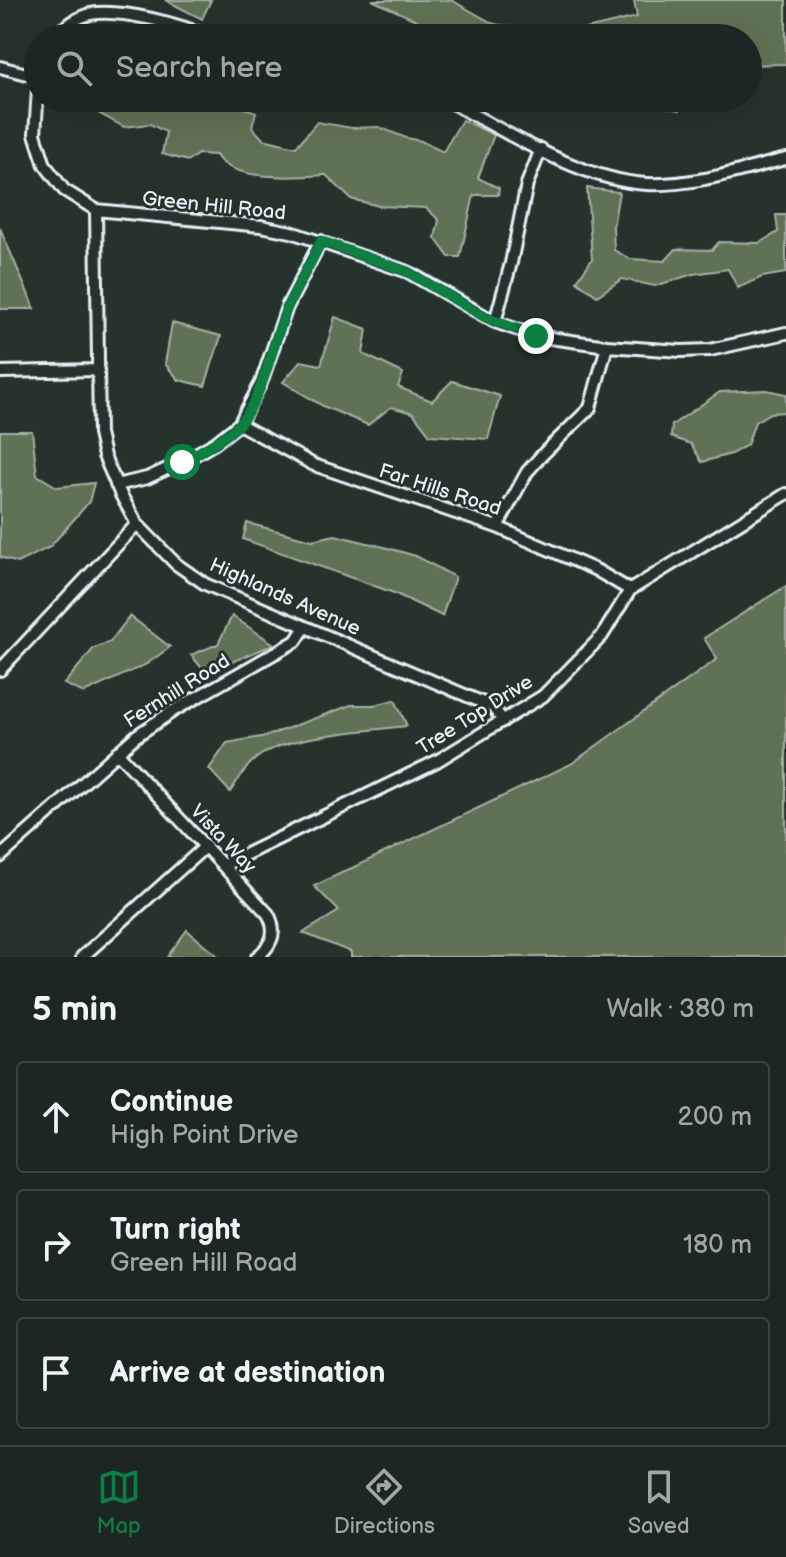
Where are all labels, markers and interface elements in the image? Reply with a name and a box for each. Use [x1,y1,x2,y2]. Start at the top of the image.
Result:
search box [24,24,762,112]
icon: search [52,46,96,90]
text: Search here [116,50,282,86]
street label: Green Hill Road [141,187,287,225]
route end [518,318,554,354]
route start [164,444,200,480]
street label: Far Hills Road [376,459,504,521]
street label: Highlands Avenue [206,553,364,641]
street label: Fernhill Road [120,649,234,733]
street label: Tree Top Drive [413,670,537,760]
street label: Vista Way [185,799,261,879]
text: 5 min [32,989,117,1030]
text: Walk · 380 m [607,994,754,1025]
text: Continue [110,1084,233,1120]
icon: ahead [34,1095,78,1139]
text: 200 m [678,1102,752,1133]
text: High Point Drive [110,1120,298,1151]
text: Turn right [110,1212,241,1248]
icon: right [34,1223,78,1267]
text: 180 m [683,1230,752,1261]
text: Green Hill Road [110,1248,297,1279]
icon: arrive [34,1351,78,1395]
text: Arrive at destination [110,1355,386,1391]
tab: Map [96,1465,141,1540]
tab: Directions [334,1465,435,1540]
tab: Saved [628,1465,690,1540]

